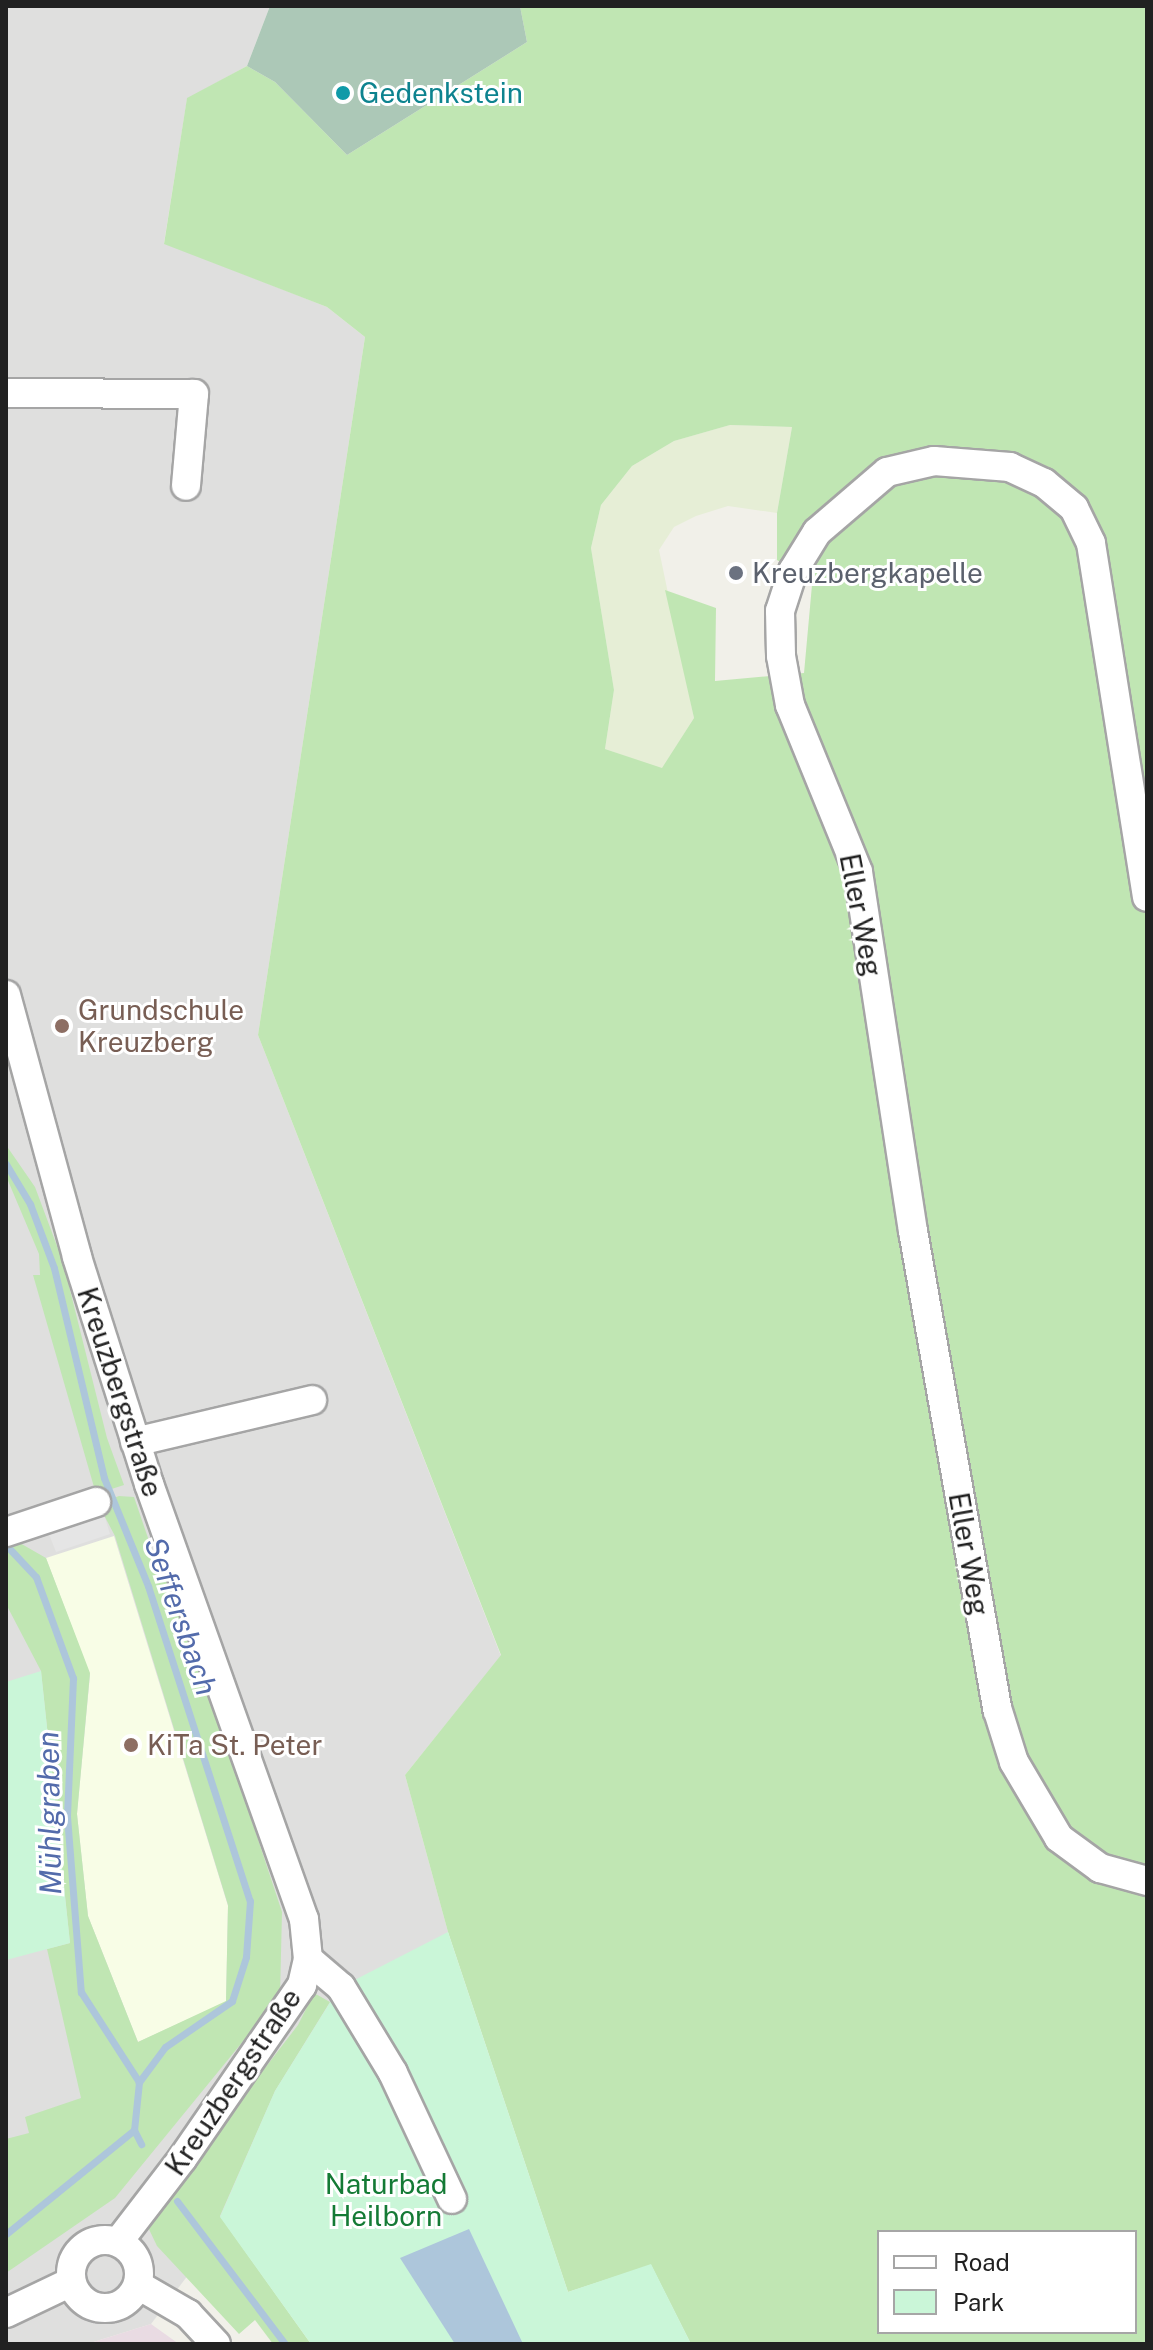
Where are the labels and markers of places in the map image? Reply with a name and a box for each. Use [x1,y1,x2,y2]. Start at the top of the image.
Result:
place label: Gedenkstein [359,76,523,110]
marker: Gedenkstein [334,84,352,102]
place label: Kreuzbergkapelle [752,556,983,590]
marker: Kreuzbergkapelle [727,564,745,582]
place label: Grundschule Kreuzberg [78,993,244,1059]
marker: Grundschule Kreuzberg [53,1017,71,1035]
place label: KiTa St. Peter [147,1728,323,1762]
marker: KiTa St. Peter [122,1736,140,1754]

